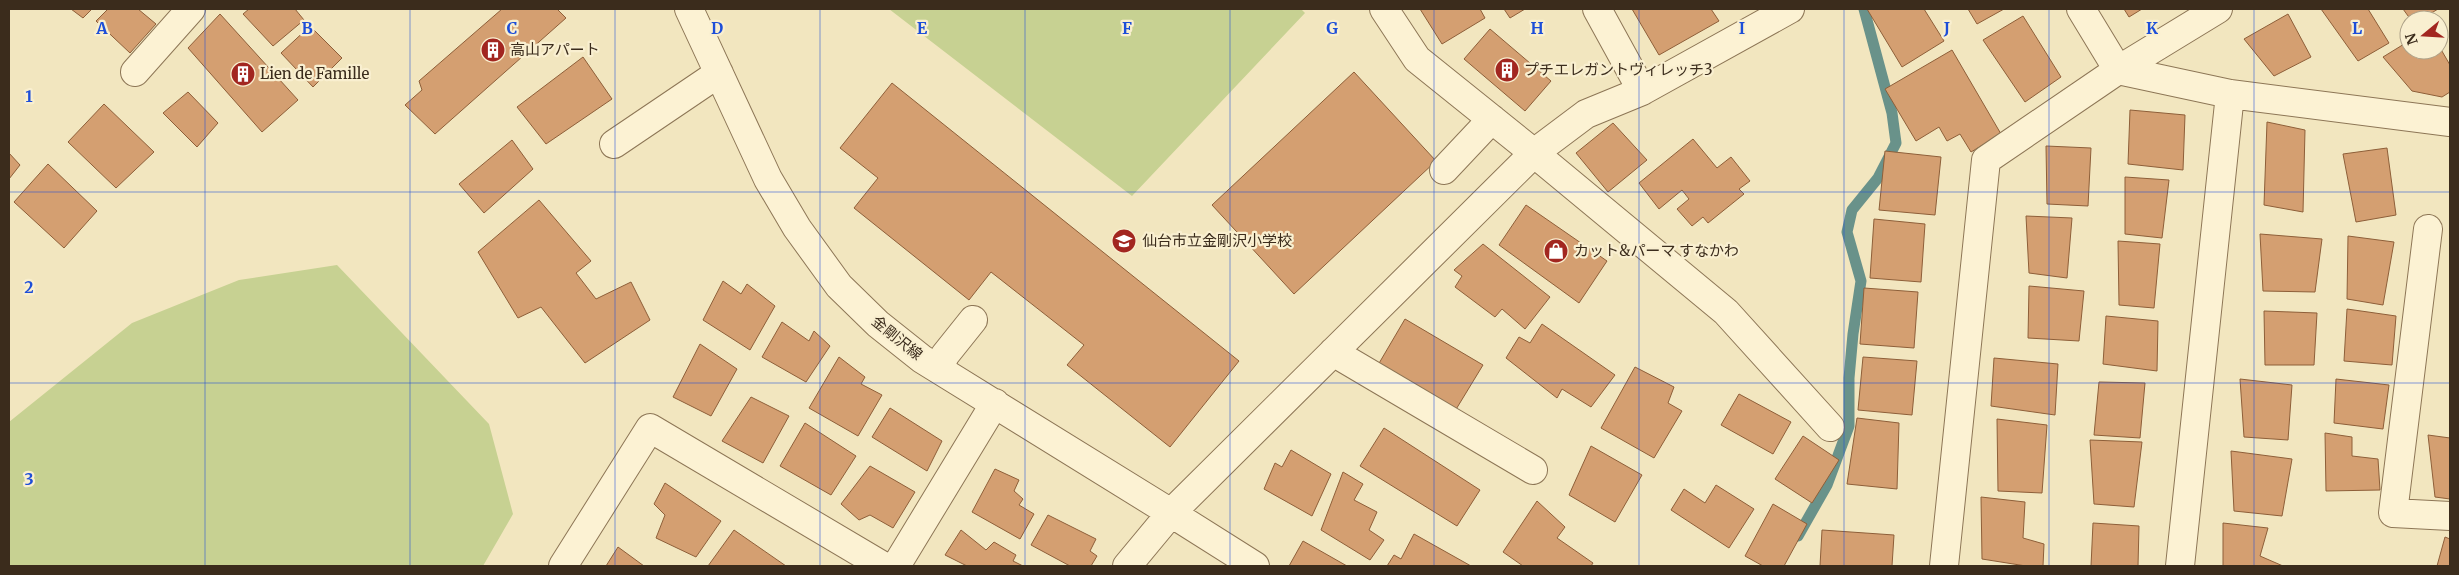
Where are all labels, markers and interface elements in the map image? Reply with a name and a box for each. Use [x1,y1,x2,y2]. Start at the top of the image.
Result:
north arrow [2399,10,2449,60]
text: A [95,18,108,38]
text: B [301,18,313,38]
text: C [507,18,517,38]
text: D [711,18,723,38]
text: E [917,18,928,38]
text: F [1122,18,1132,38]
text: G [1326,18,1338,38]
text: H [1530,18,1544,38]
text: I [1739,18,1745,38]
text: J [1943,18,1950,38]
text: K [2146,18,2158,38]
text: L [2352,18,2362,38]
text: N [2401,31,2422,47]
building icon: 高山アパート [480,37,506,63]
place label: 高山アパート [510,40,600,59]
building icon: プチエレガントヴィレッチ3 [1494,57,1520,83]
place label: プチエレガントヴィレッチ3 [1524,60,1713,79]
building icon: Lien de Famille [230,61,256,87]
place label: Lien de Famille [260,64,369,83]
text: 1 [25,86,33,106]
school or university icon: 仙台市立金剛沢小学校 [1111,228,1137,254]
place label: 仙台市立金剛沢小学校 [1142,231,1292,250]
shop icon: カット&パーマ すなかわ [1543,238,1569,264]
place label: カット&パーマ すなかわ [1574,241,1739,260]
text: 2 [24,277,34,297]
street label: 金剛沢線 [868,311,927,364]
text: 3 [24,469,34,489]

